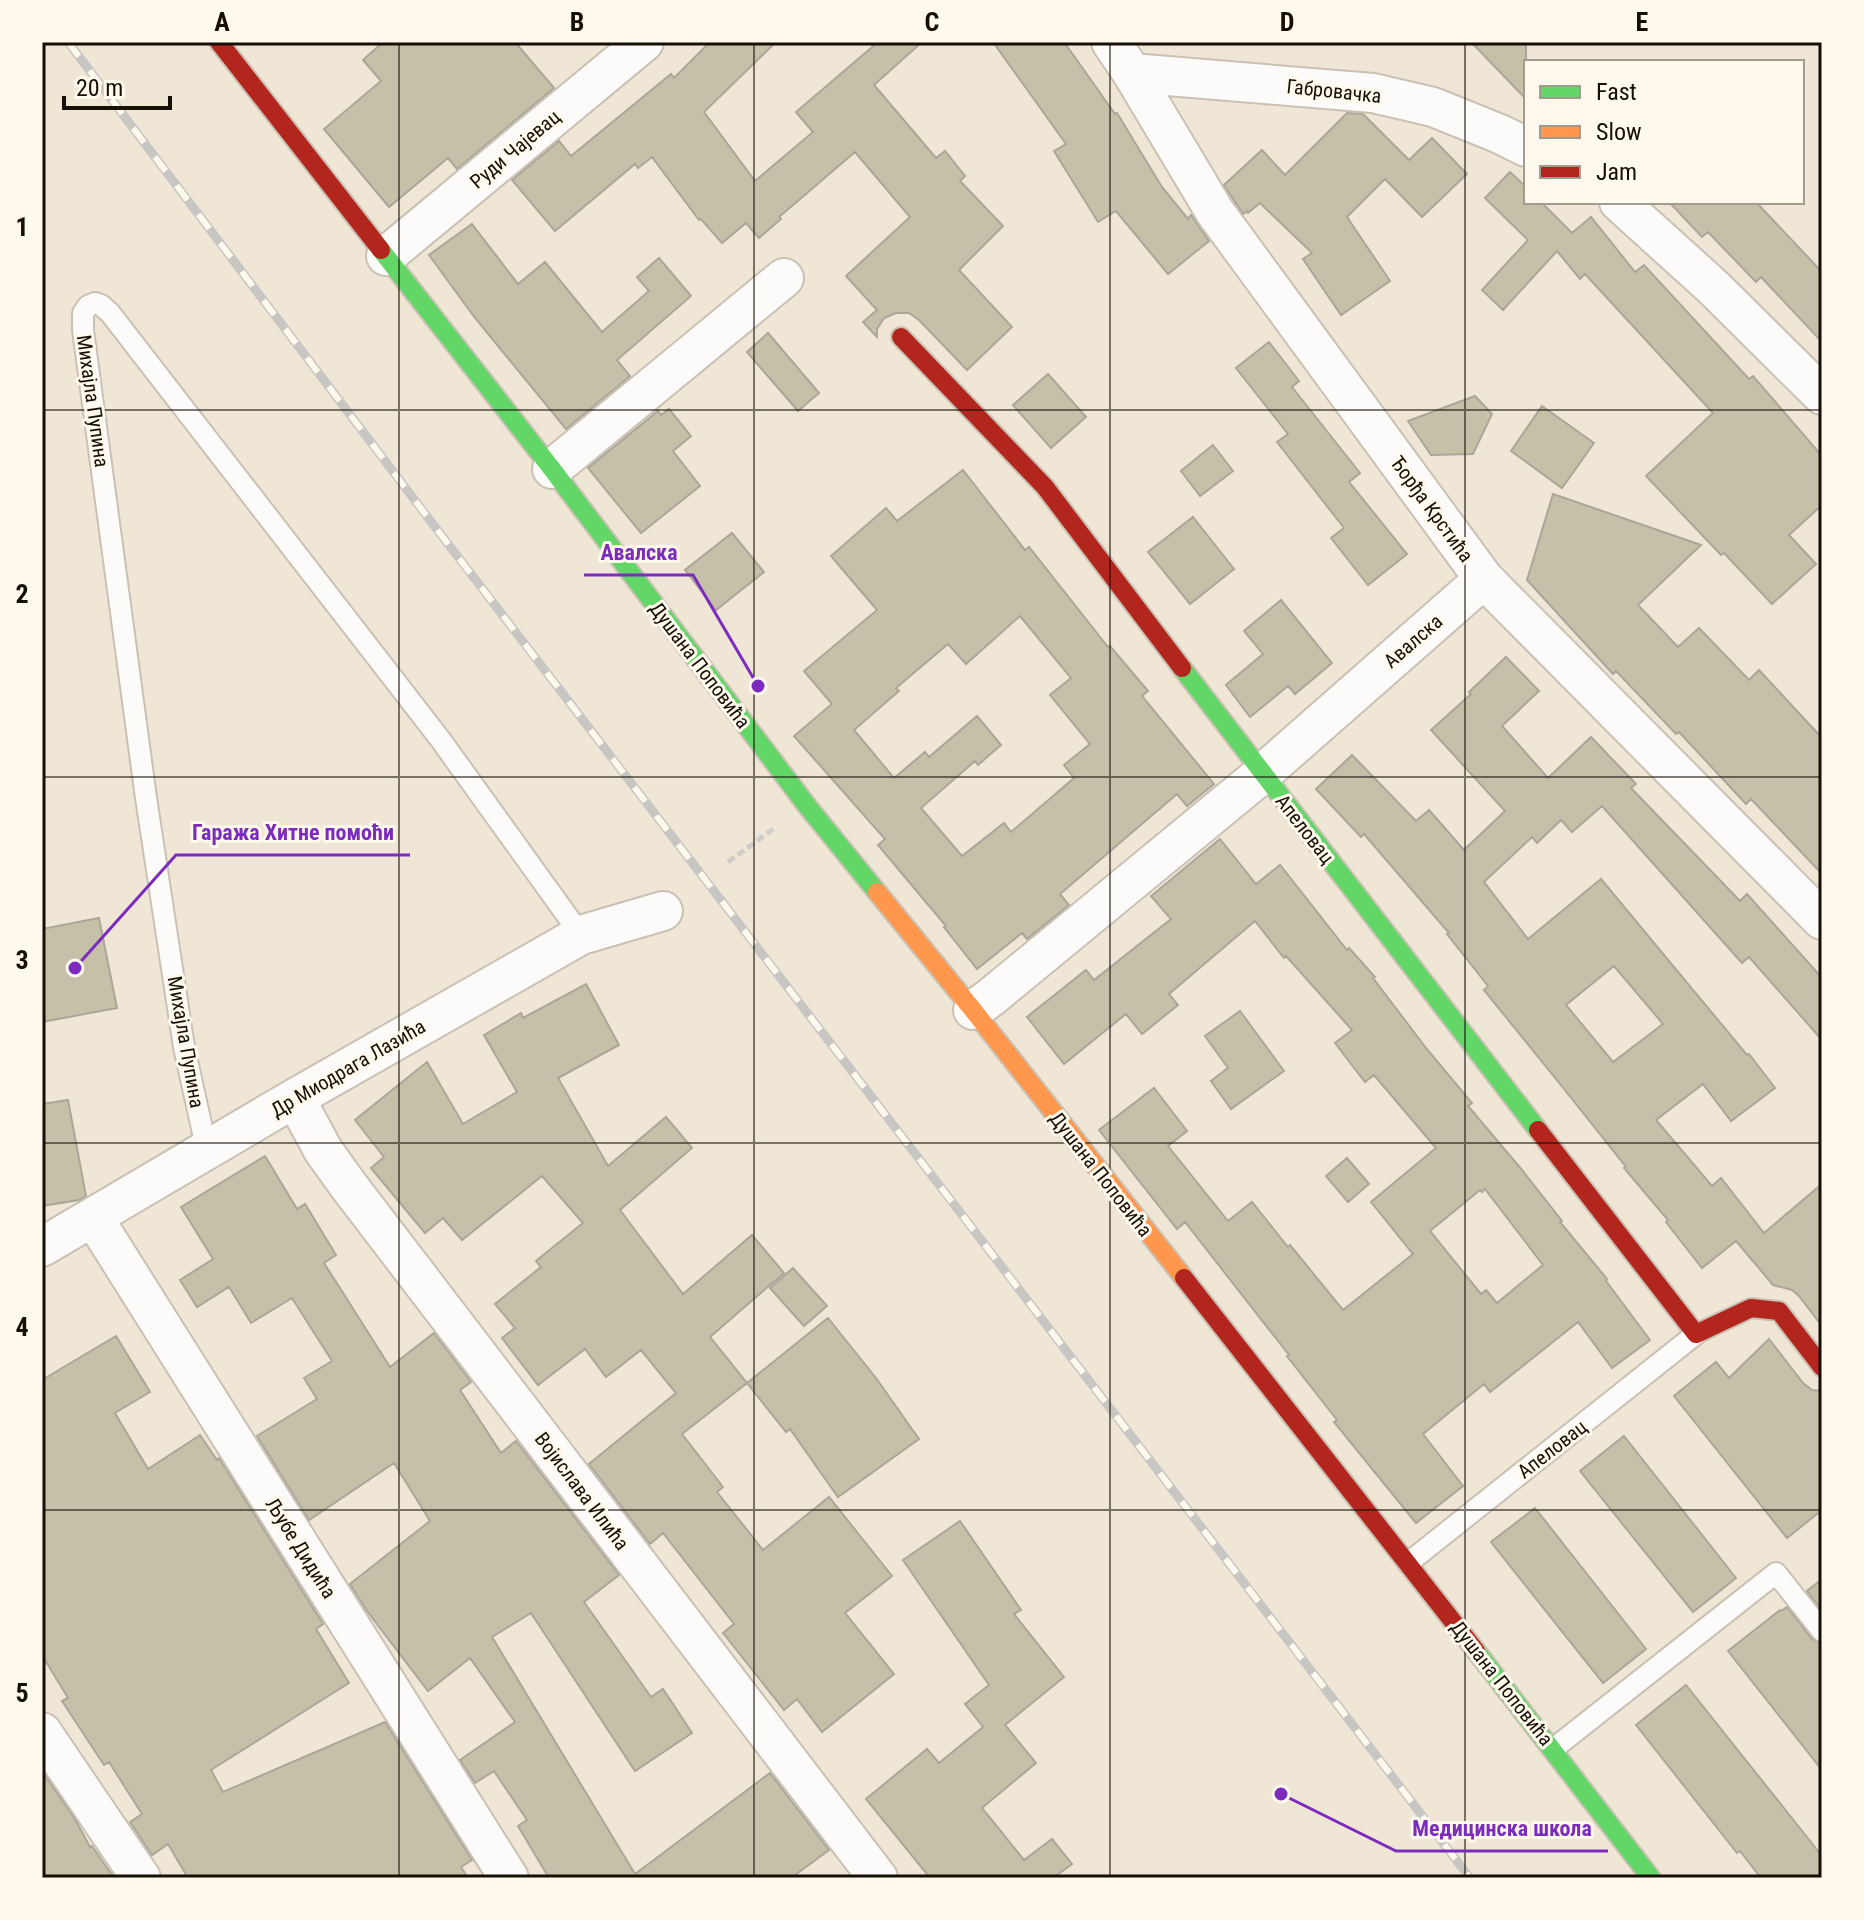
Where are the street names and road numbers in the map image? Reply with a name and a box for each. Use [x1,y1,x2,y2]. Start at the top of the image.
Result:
street label: Габровачка [1285,74,1383,108]
street label: Руди Чајевац [465,104,565,194]
street label: Михајла Пупина [72,333,114,469]
street label: Ђорђа Крстића [1386,451,1478,567]
street label: Душана Поповића [645,597,755,733]
street label: Авалска [1379,609,1447,673]
street label: Апеловац [1270,790,1340,868]
street label: Михајла Пупина [163,974,209,1110]
street label: Др Миодрага Лазића [266,1014,430,1122]
street label: Душана Поповића [1045,1107,1157,1241]
street label: Апеловац [1513,1414,1591,1484]
street label: Војислава Илића [530,1427,634,1555]
street label: Љубе Дидића [261,1493,341,1603]
street label: Душана Поповића [1446,1616,1558,1750]

